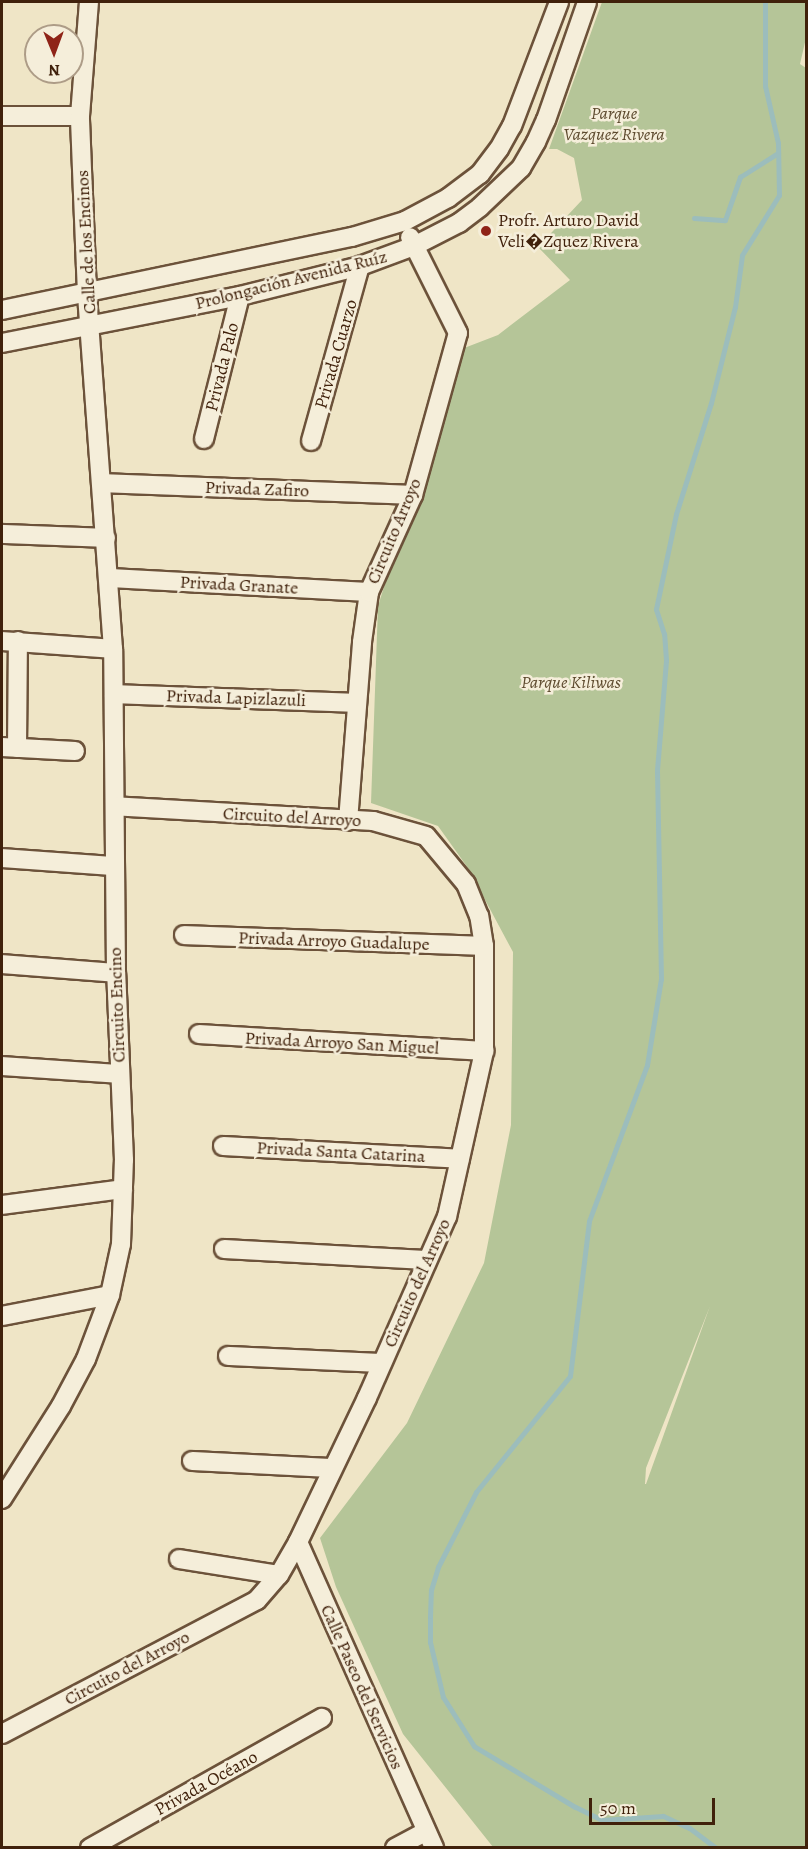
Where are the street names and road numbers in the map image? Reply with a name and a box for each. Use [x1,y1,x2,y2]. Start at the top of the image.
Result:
street label: Calle de los Encinos [71,169,101,315]
street label: Prolongación Avenida Ruíz [193,246,389,314]
street label: Privada Cuarzo [310,297,362,411]
street label: Privada Palo [201,320,243,414]
street label: Circuito Arroyo [362,475,426,587]
street label: Privada Zafiro [205,476,309,502]
street label: Privada Granate [179,571,299,599]
street label: Privada Lapizlazuli [166,685,306,711]
street label: Circuito del Arroyo [222,803,362,831]
street label: Privada Arroyo Guadalupe [238,927,430,955]
street label: Circuito Encino [104,947,130,1063]
street label: Privada Arroyo San Miguel [244,1027,440,1059]
street label: Privada Santa Catarina [256,1137,426,1167]
street label: Circuito del Arroyo [379,1215,455,1351]
street label: Calle Paseo del Servicios [316,1601,408,1773]
street label: Circuito del Arroyo [61,1626,193,1710]
street label: Privada Océano [151,1746,261,1820]

